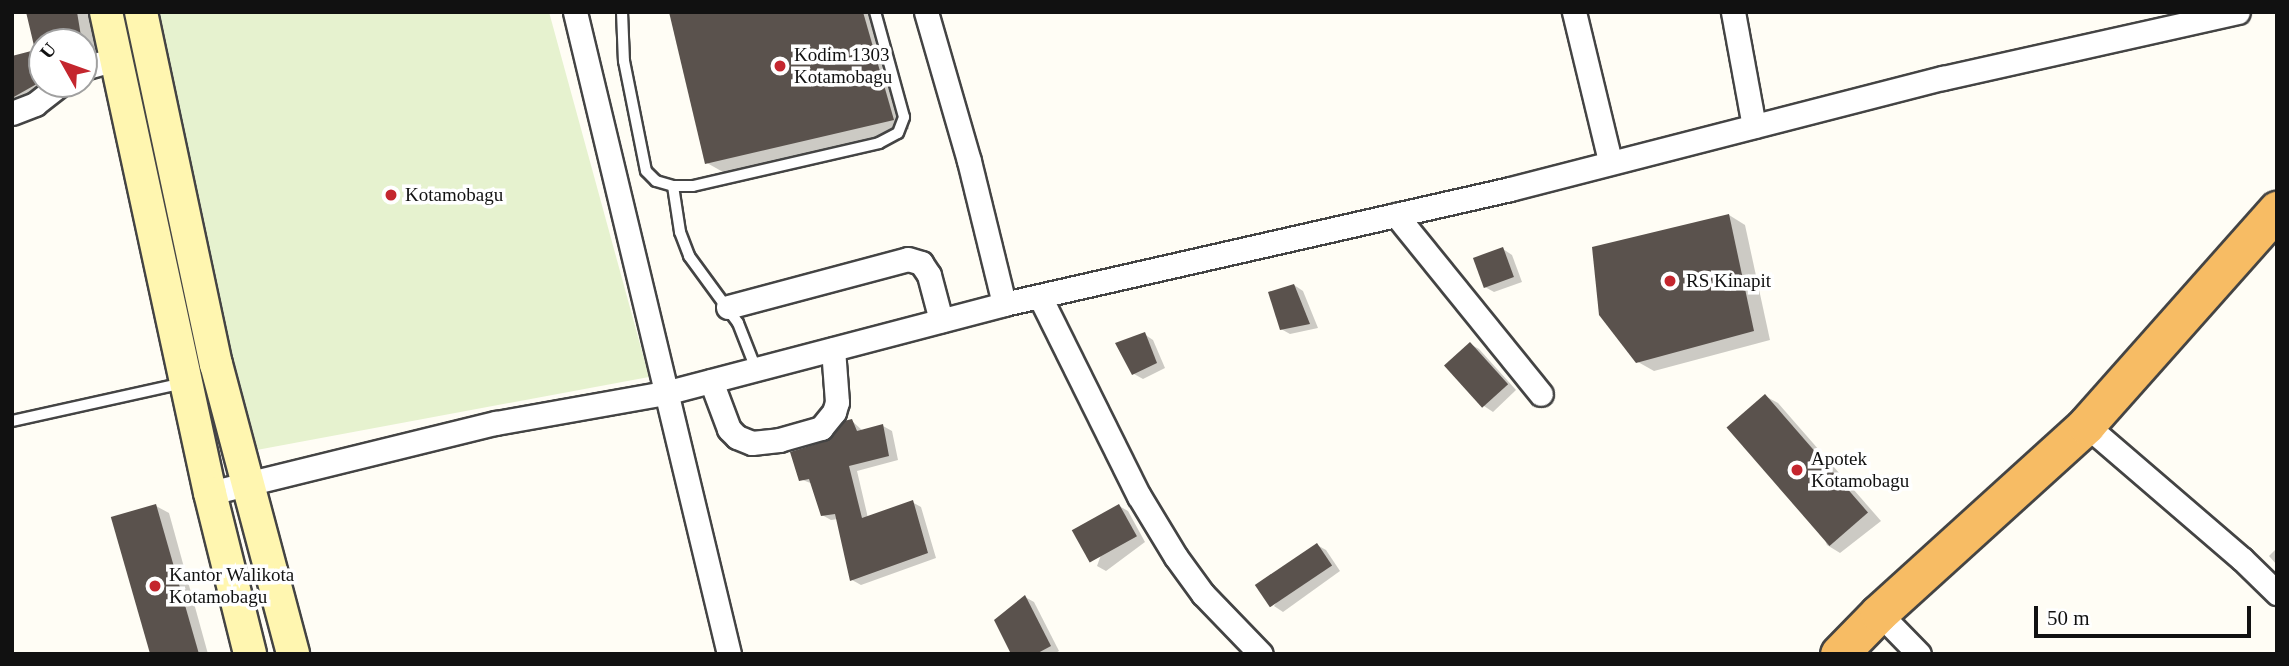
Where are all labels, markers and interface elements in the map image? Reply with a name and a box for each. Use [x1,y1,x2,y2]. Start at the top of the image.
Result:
north arrow [28,28,98,98]
text: U [36,38,61,62]
place label: Kodim 1303 Kotamobagu [794,44,892,88]
marker: Kodim 1303 Kotamobagu [772,58,788,74]
place label: Kotamobagu [405,184,503,206]
marker: Kotamobagu [383,187,399,203]
place label: RS Kinapit [1686,270,1771,292]
marker: RS Kinapit [1660,271,1680,291]
place label: Apotek Kotamobagu [1811,448,1909,492]
marker: Apotek Kotamobagu [1789,462,1805,478]
place label: Kantor Walikota Kotamobagu [169,564,295,608]
marker: Kantor Walikota Kotamobagu [147,578,163,594]
scale bar [2037,592,2254,636]
text: 50 m [2047,606,2090,630]

